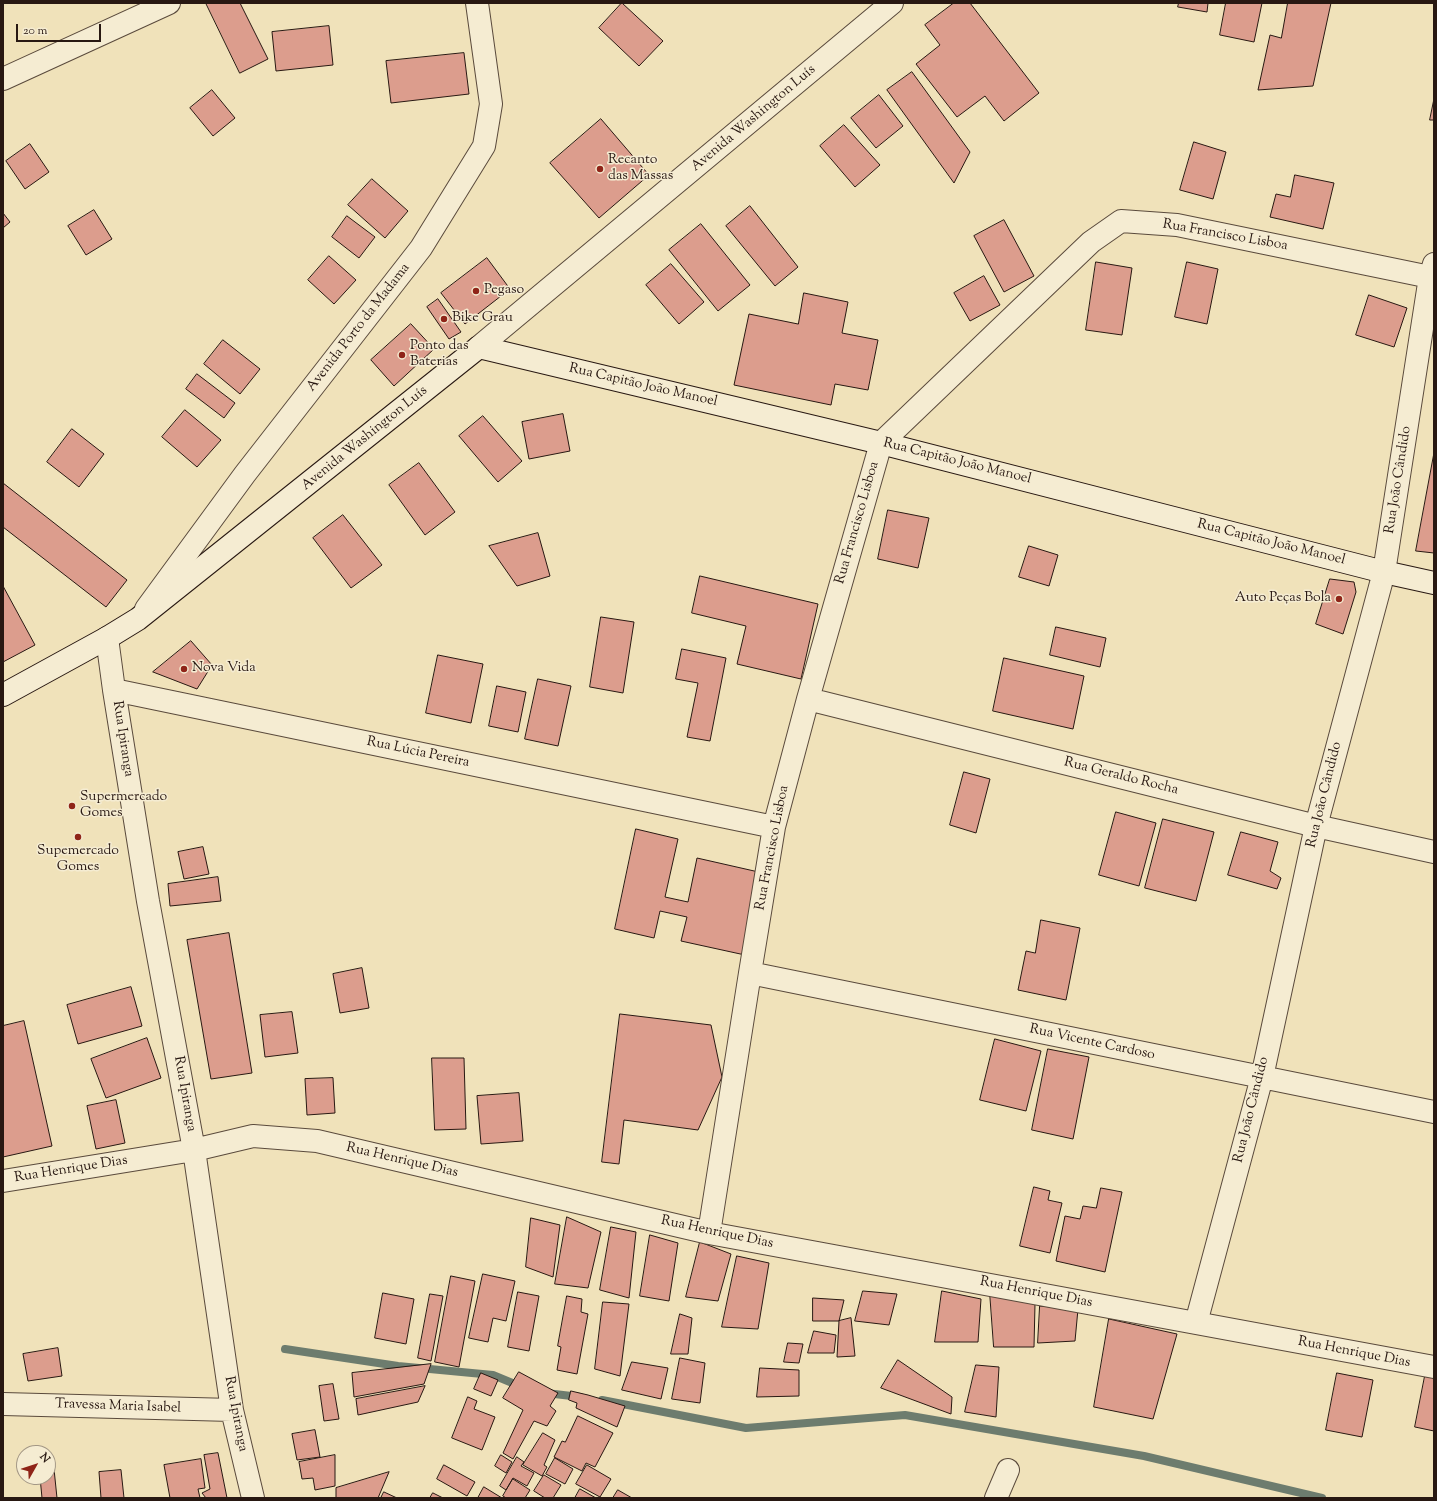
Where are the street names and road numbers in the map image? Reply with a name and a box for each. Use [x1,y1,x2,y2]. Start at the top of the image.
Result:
street label: Avenida Washington Luís [688,62,820,176]
street label: Rua Francisco Lisboa [1161,217,1289,255]
street label: Avenida Porto da Madama [304,261,414,395]
street label: Rua Capitão João Manoel [567,361,719,411]
street label: Avenida Washington Luís [299,383,431,495]
street label: Rua João Cândido [1382,425,1416,535]
street label: Rua Capitão João Manoel [881,435,1033,489]
street label: Rua Francisco Lisboa [832,460,884,586]
street label: Rua Capitão João Manoel [1195,516,1347,570]
street label: Rua Ipiranga [108,700,136,778]
street label: Rua Lúcia Pereira [365,734,471,772]
street label: Rua João Cândido [1304,740,1346,850]
street label: Rua Geraldo Rocha [1062,755,1180,799]
street label: Rua Francisco Lisboa [753,784,793,912]
street label: Rua Vicente Cardoso [1028,1021,1156,1065]
street label: Rua Ipiranga [169,1055,199,1133]
street label: Rua João Cândido [1231,1055,1273,1165]
street label: Rua Henrique Dias [344,1140,460,1182]
street label: Rua Henrique Dias [13,1153,129,1187]
street label: Rua Henrique Dias [659,1213,775,1253]
street label: Rua Henrique Dias [978,1274,1094,1312]
street label: Rua Henrique Dias [1296,1334,1412,1372]
street label: Rua Ipiranga [219,1375,251,1453]
street label: Travessa Maria Isabel [55,1396,181,1418]

